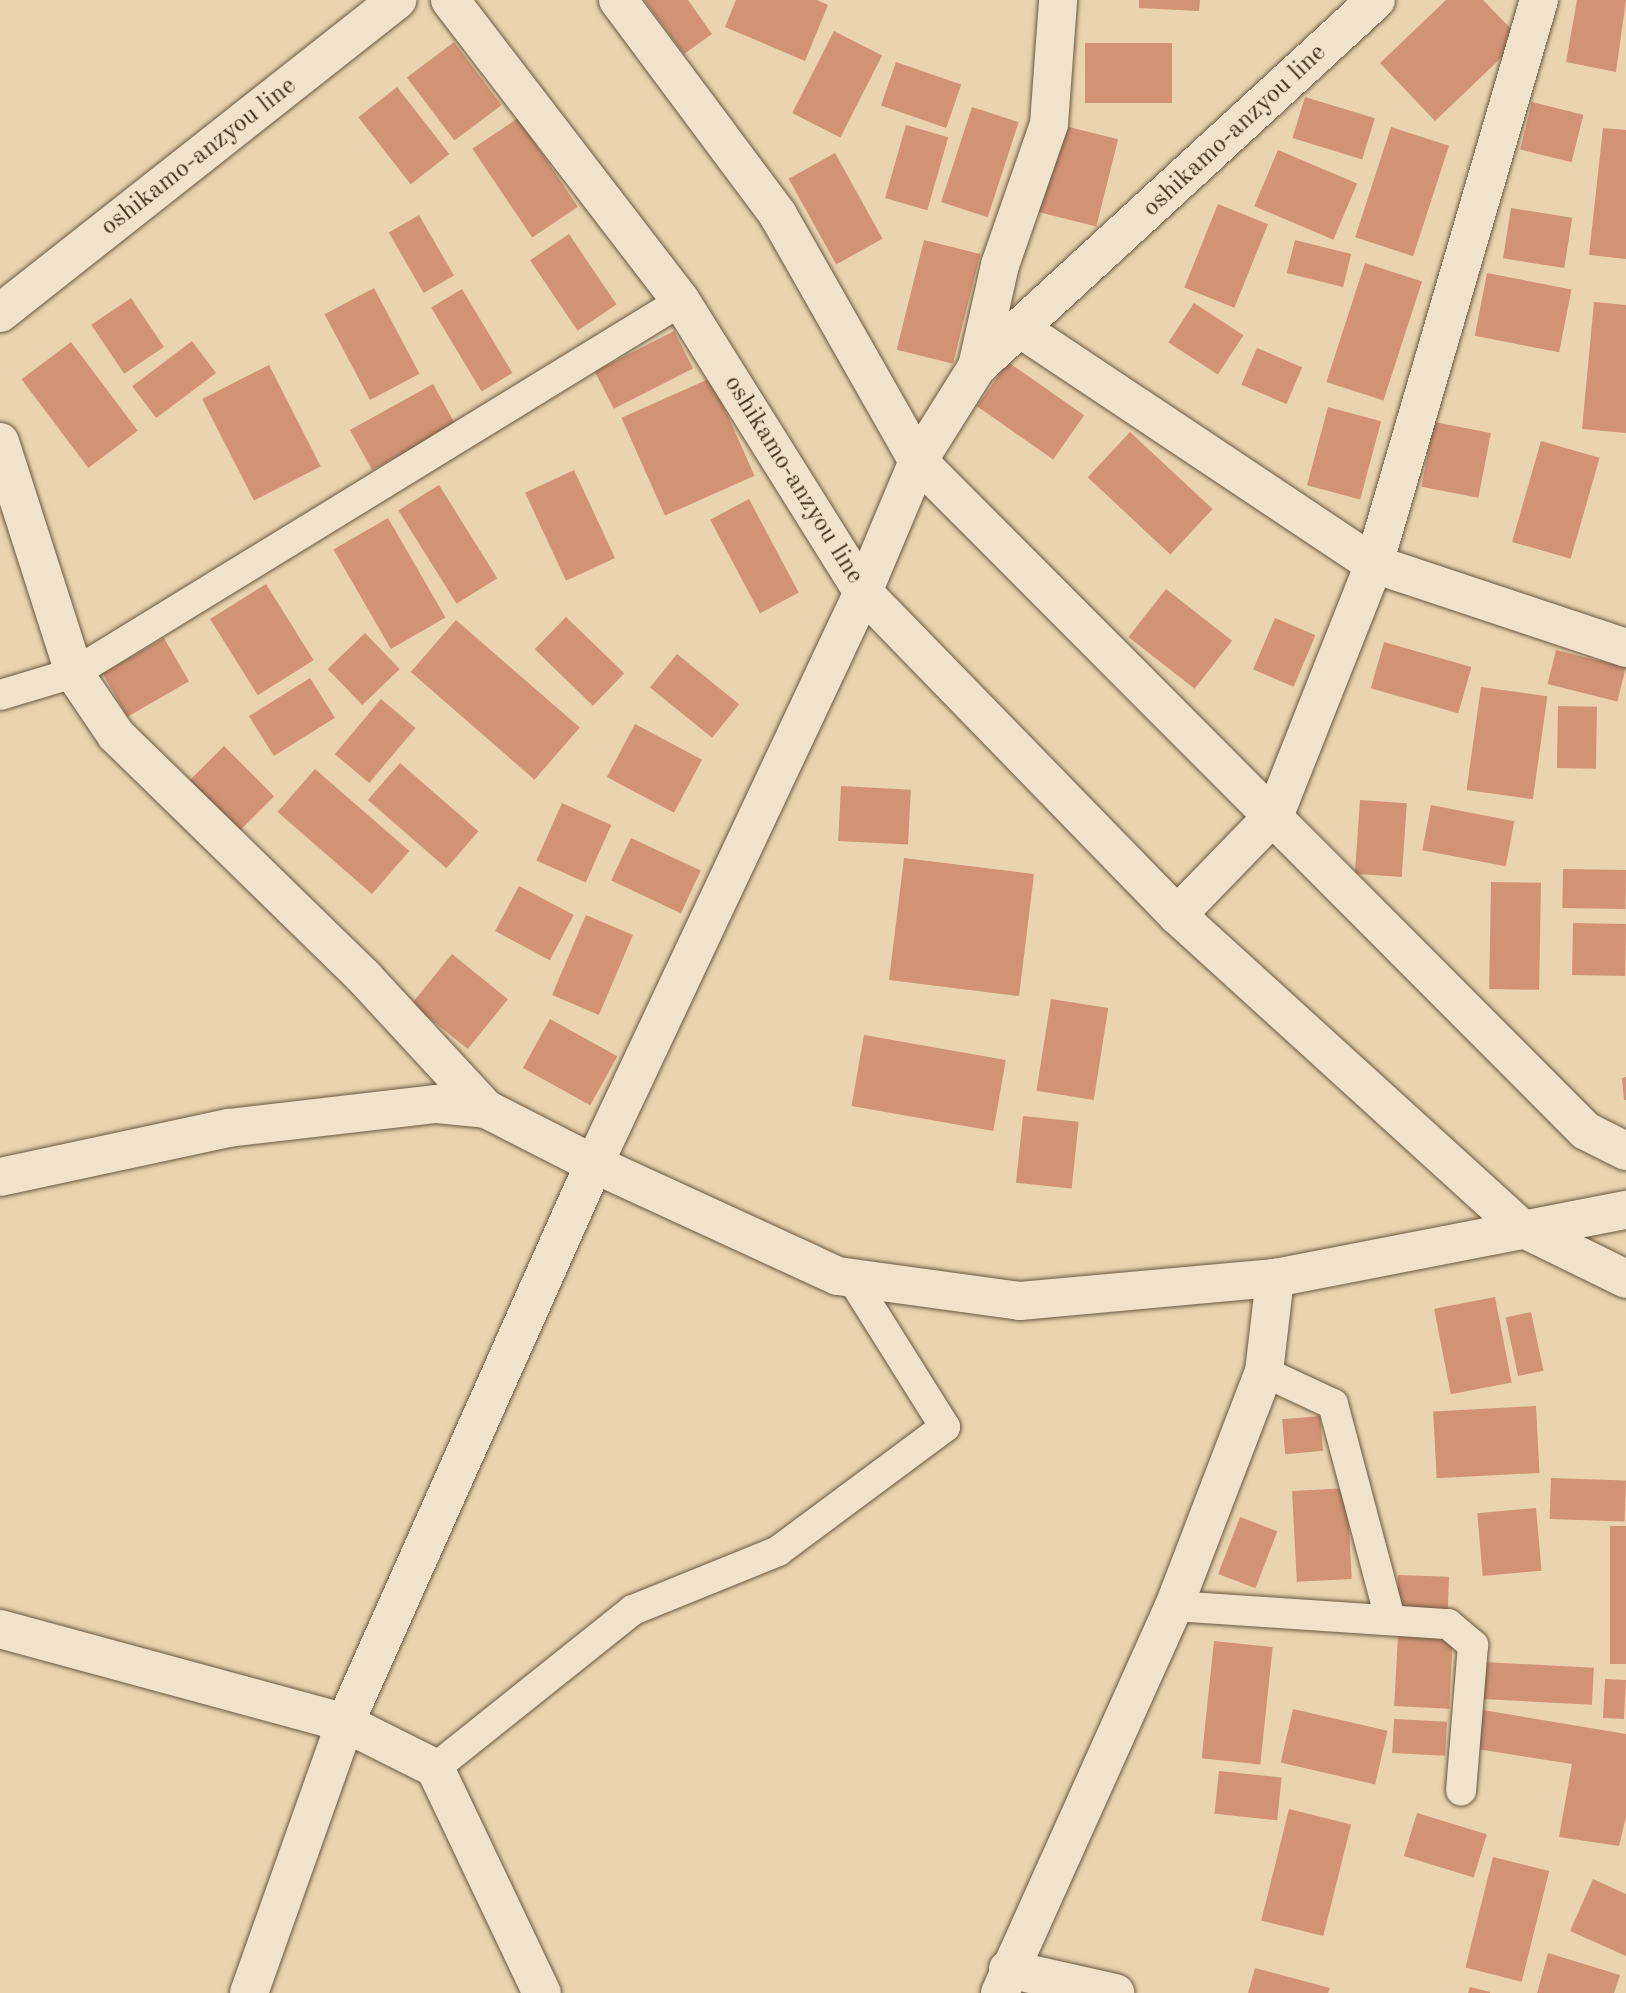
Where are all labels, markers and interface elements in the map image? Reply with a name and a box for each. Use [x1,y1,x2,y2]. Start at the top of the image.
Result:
street label: oshikamo-anzyou line [1137,38,1333,224]
street label: oshikamo-anzyou line [95,71,303,243]
street label: oshikamo-anzyou line [716,370,870,590]

